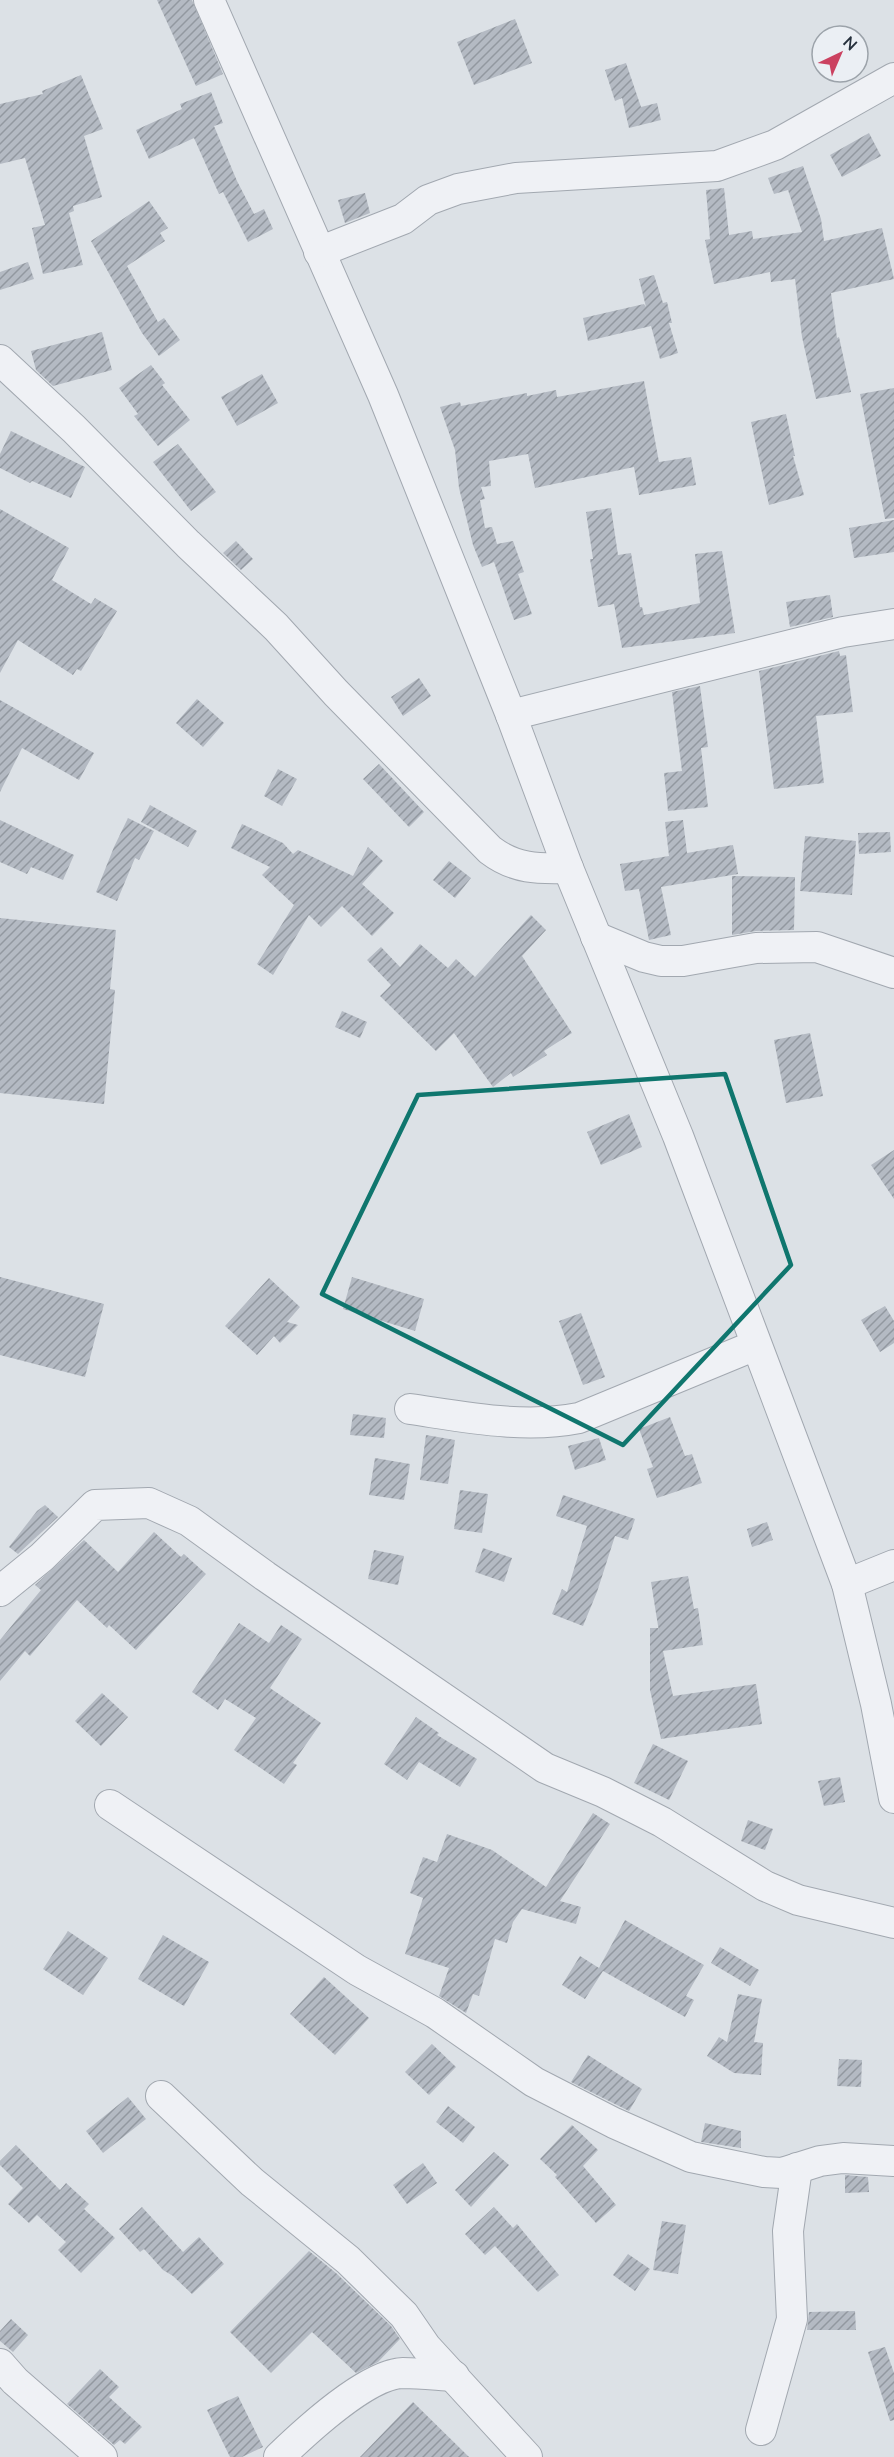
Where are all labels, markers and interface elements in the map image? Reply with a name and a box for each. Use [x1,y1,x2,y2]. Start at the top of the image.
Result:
north arrow [810,24,870,84]
text: N [838,32,862,56]

